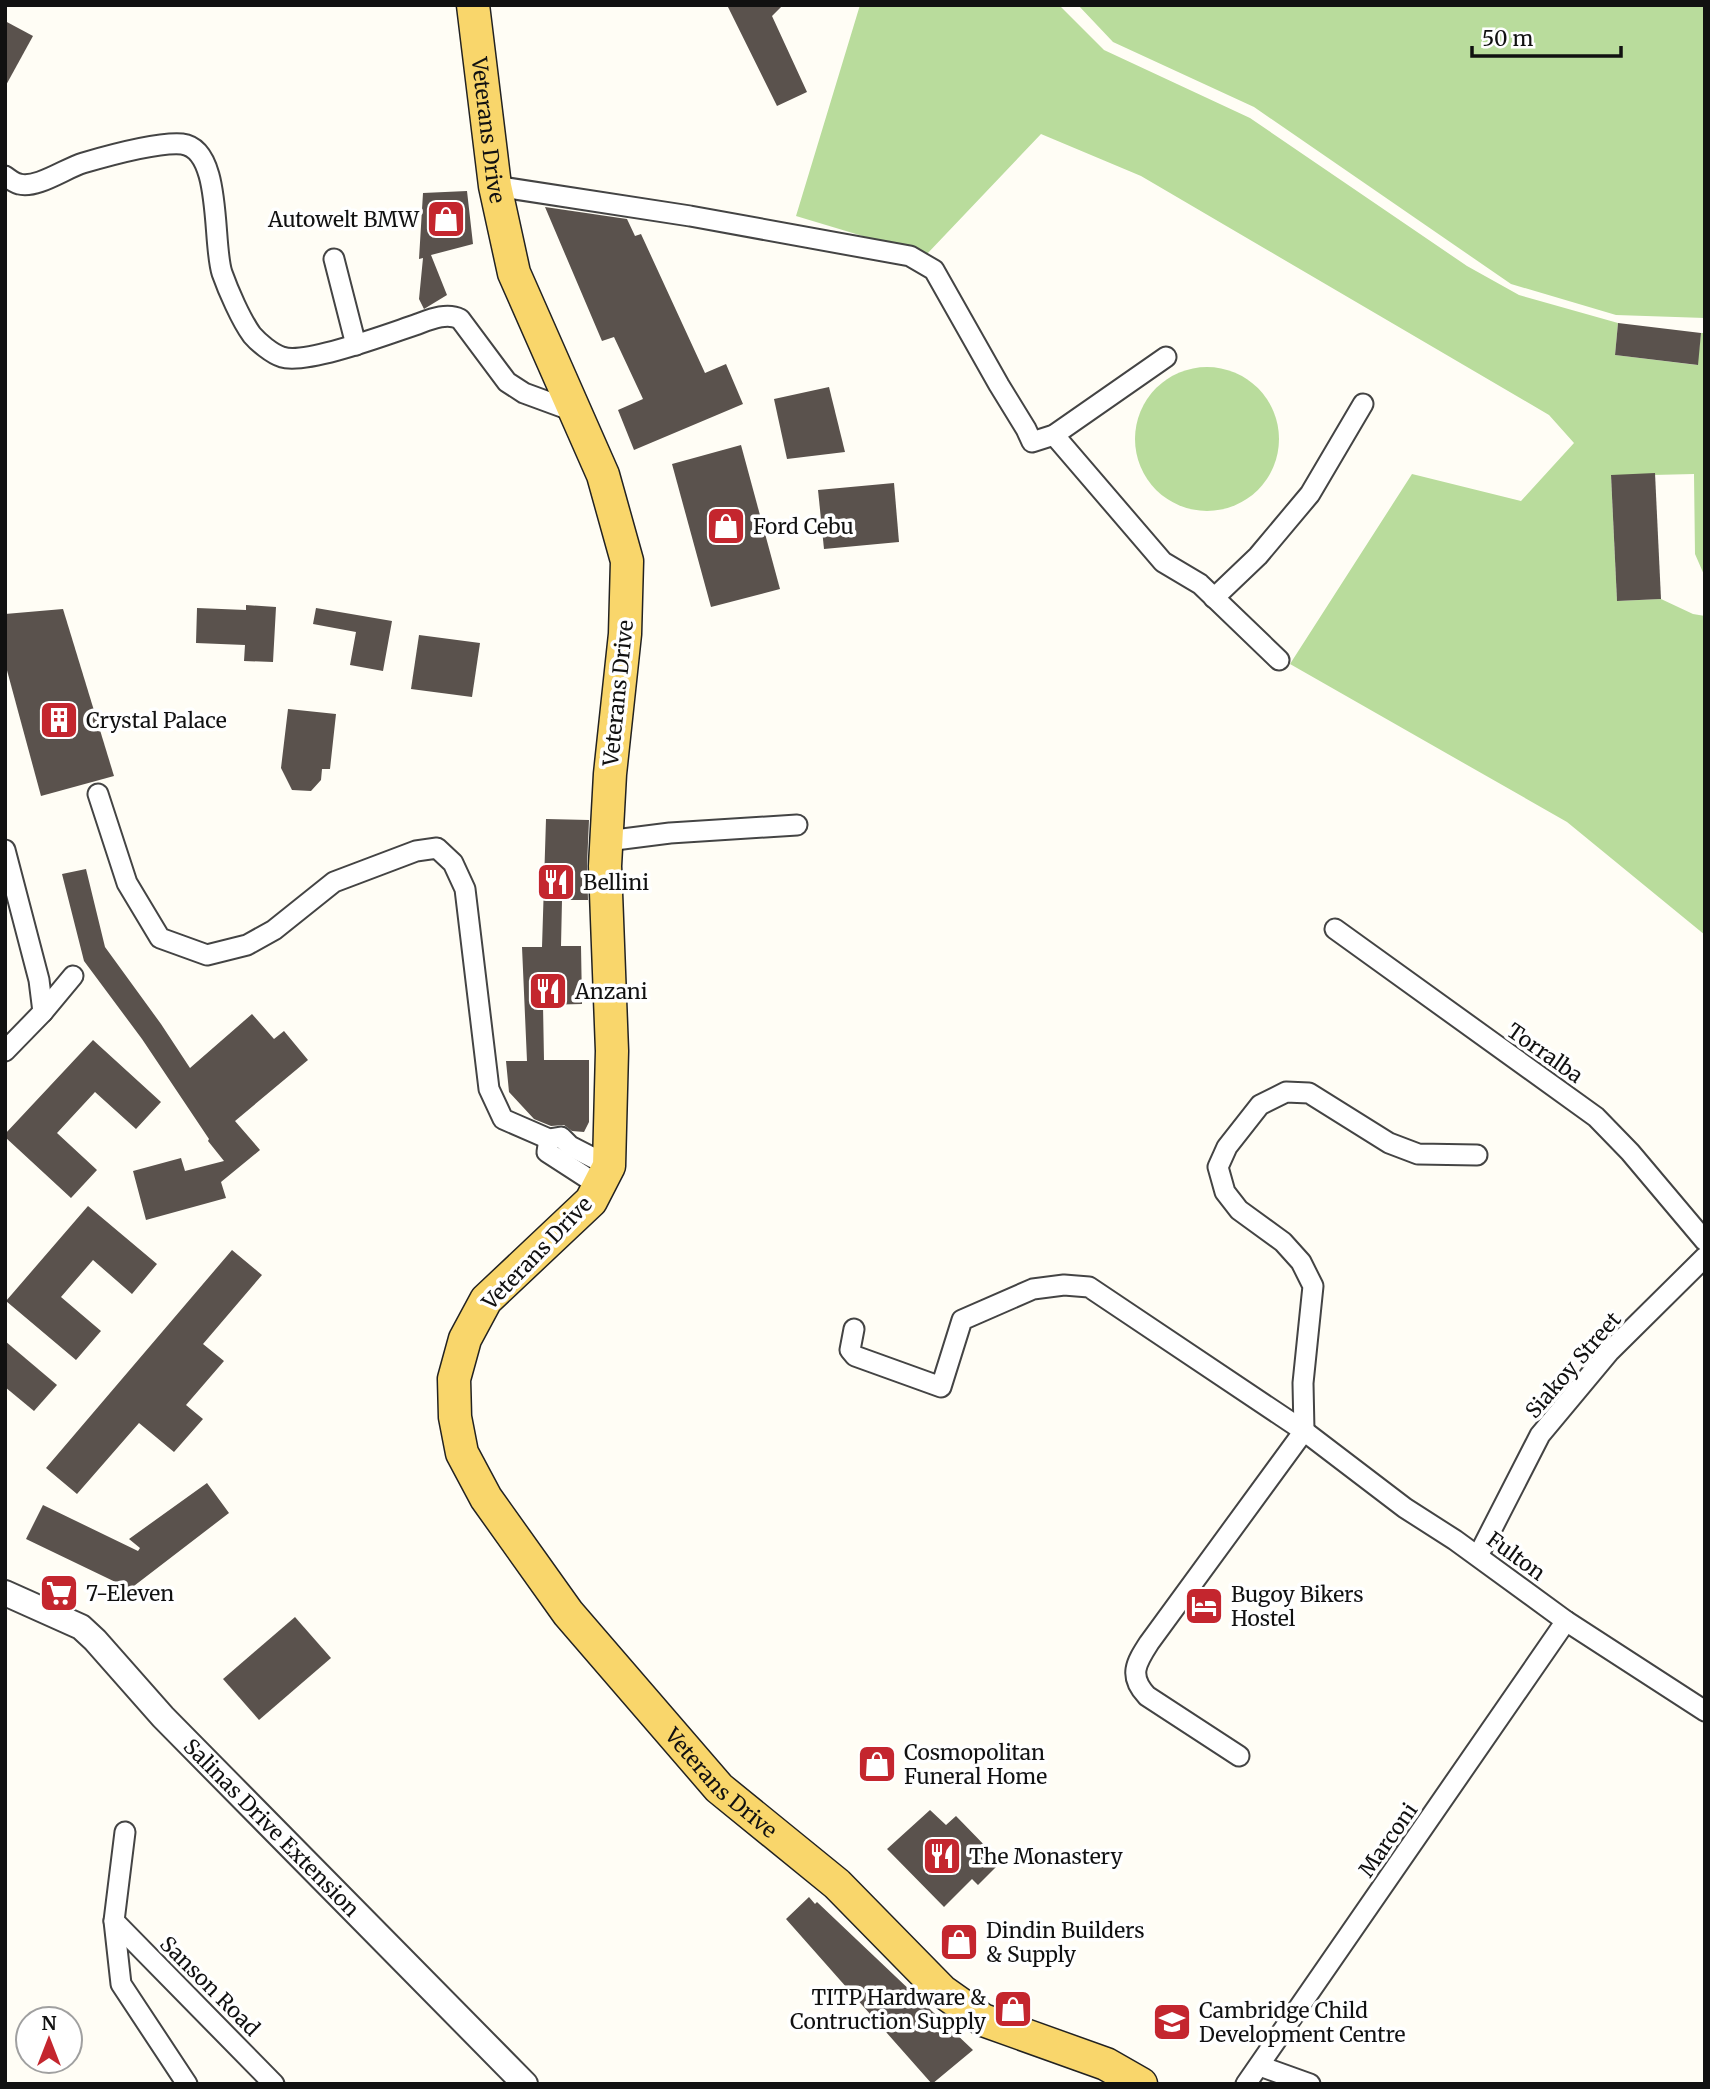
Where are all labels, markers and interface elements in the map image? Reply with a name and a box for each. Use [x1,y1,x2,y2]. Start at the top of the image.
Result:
scale bar [1472,14,1621,58]
text: 50 m [1482,25,1533,52]
street label: Veterans Drive [466,55,512,206]
shop icon: Autowelt BMW [425,198,467,240]
place label: Autowelt BMW [267,206,420,233]
shop icon: Ford Cebu [705,505,747,547]
place label: Ford Cebu [753,513,854,540]
street label: Veterans Drive [597,619,639,768]
building icon: Crystal Palace [38,699,80,741]
place label: Crystal Palace [86,707,227,734]
restaurant icon: Bellini [535,861,577,903]
place label: Bellini [583,869,649,896]
restaurant icon: Anzani [527,970,569,1012]
place label: Anzani [574,978,648,1005]
street label: Torralba [1502,1017,1588,1089]
street label: Veterans Drive [476,1191,598,1316]
street label: Siakoy Street [1519,1306,1627,1424]
street label: Fulton [1481,1526,1551,1586]
supermarket icon: 7-Eleven [38,1572,80,1614]
place label: 7-Eleven [86,1580,174,1607]
place label: Bugoy Bikers Hostel [1231,1581,1364,1632]
hotel icon: Bugoy Bikers Hostel [1183,1585,1225,1627]
street label: Veterans Drive [659,1721,783,1844]
street label: Salinas Drive Extension [178,1733,365,1922]
place label: Cosmopolitan Funeral Home [904,1739,1047,1790]
shop icon: Cosmopolitan Funeral Home [856,1743,898,1785]
street label: Marconi [1353,1798,1423,1882]
restaurant icon: The Monastery [921,1835,963,1877]
place label: The Monastery [969,1843,1123,1870]
place label: Dindin Builders & Supply [986,1917,1145,1968]
shop icon: Dindin Builders & Supply [938,1921,980,1963]
street label: Sanson Road [154,1930,266,2042]
place label: TITP Hardware & Contruction Supply [790,1984,987,2035]
shop icon: TITP Hardware & Contruction Supply [992,1988,1034,2030]
place label: Cambridge Child Development Centre [1199,1997,1405,2048]
school or university icon: Cambridge Child Development Centre [1151,2001,1193,2043]
north arrow [14,2005,84,2075]
text: N [41,2011,57,2035]

